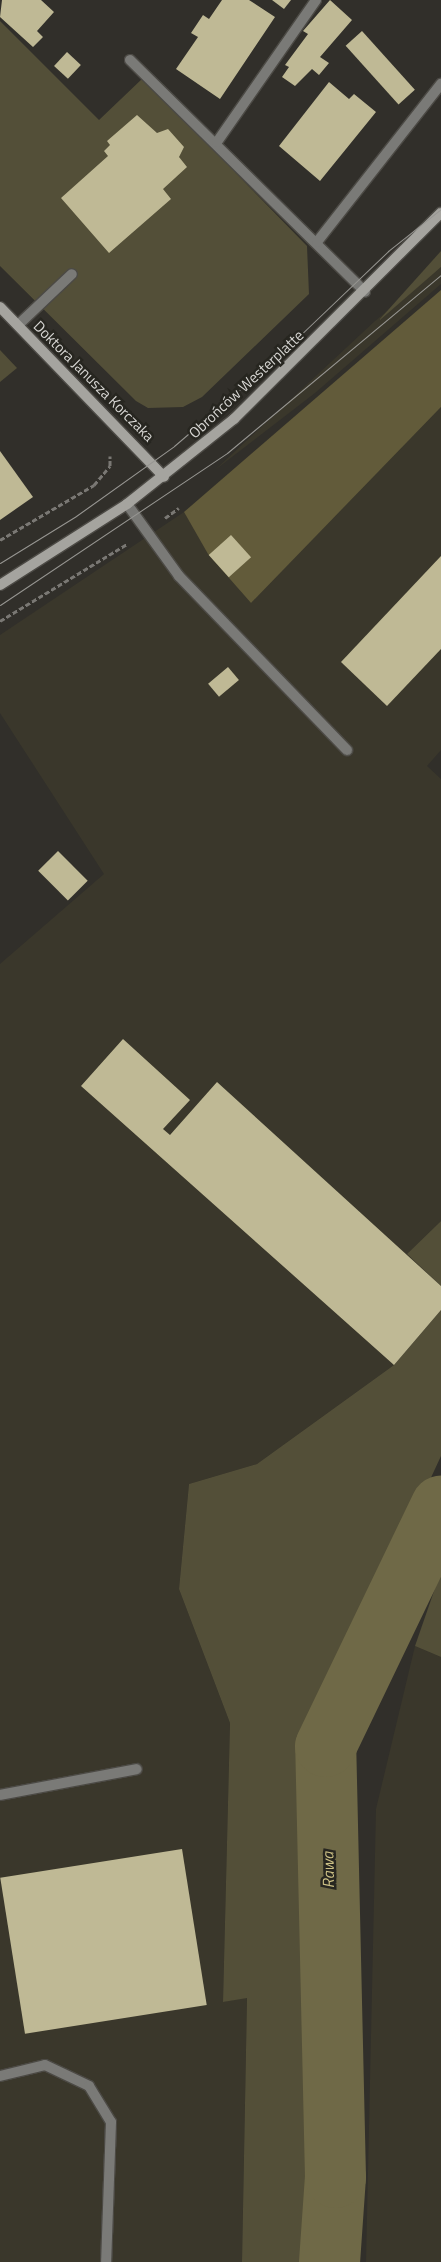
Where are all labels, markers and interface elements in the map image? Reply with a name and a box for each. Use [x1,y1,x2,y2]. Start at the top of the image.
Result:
street label: Doktora Janusza Korczaka [30,317,158,445]
street label: Obrońców Westerplatte [185,326,307,442]
water label: Rawa [318,1852,338,1888]

